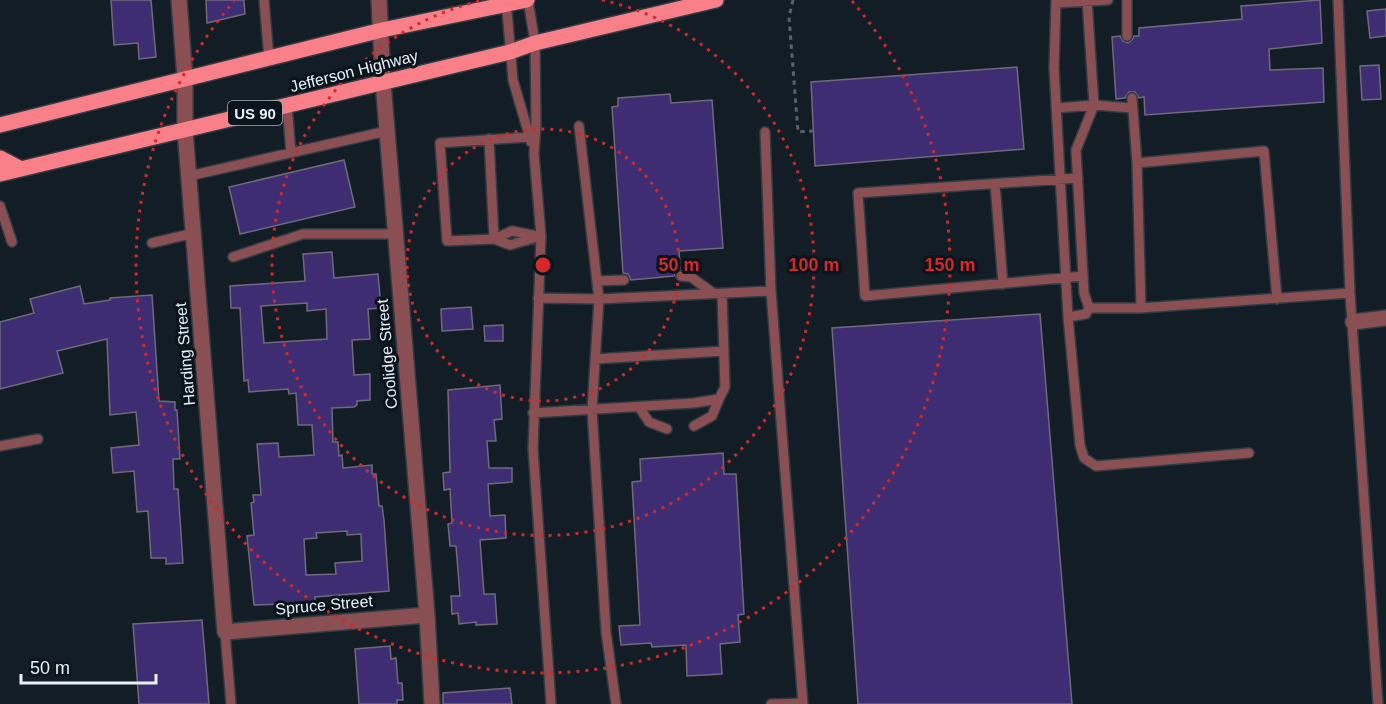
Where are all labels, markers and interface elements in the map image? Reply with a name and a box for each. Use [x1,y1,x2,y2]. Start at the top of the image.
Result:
street label: Jefferson Highway [288,47,420,95]
road number: US 90 [228,101,282,125]
centre of rings [533,255,553,275]
text: 50 m [658,255,700,275]
text: 100 m [788,255,840,275]
text: 150 m [924,255,976,275]
street label: Coolidge Street [374,298,400,410]
street label: Harding Street [172,301,198,406]
street label: Spruce Street [275,592,374,618]
scale bar [21,647,156,685]
text: 50 m [30,658,70,678]

